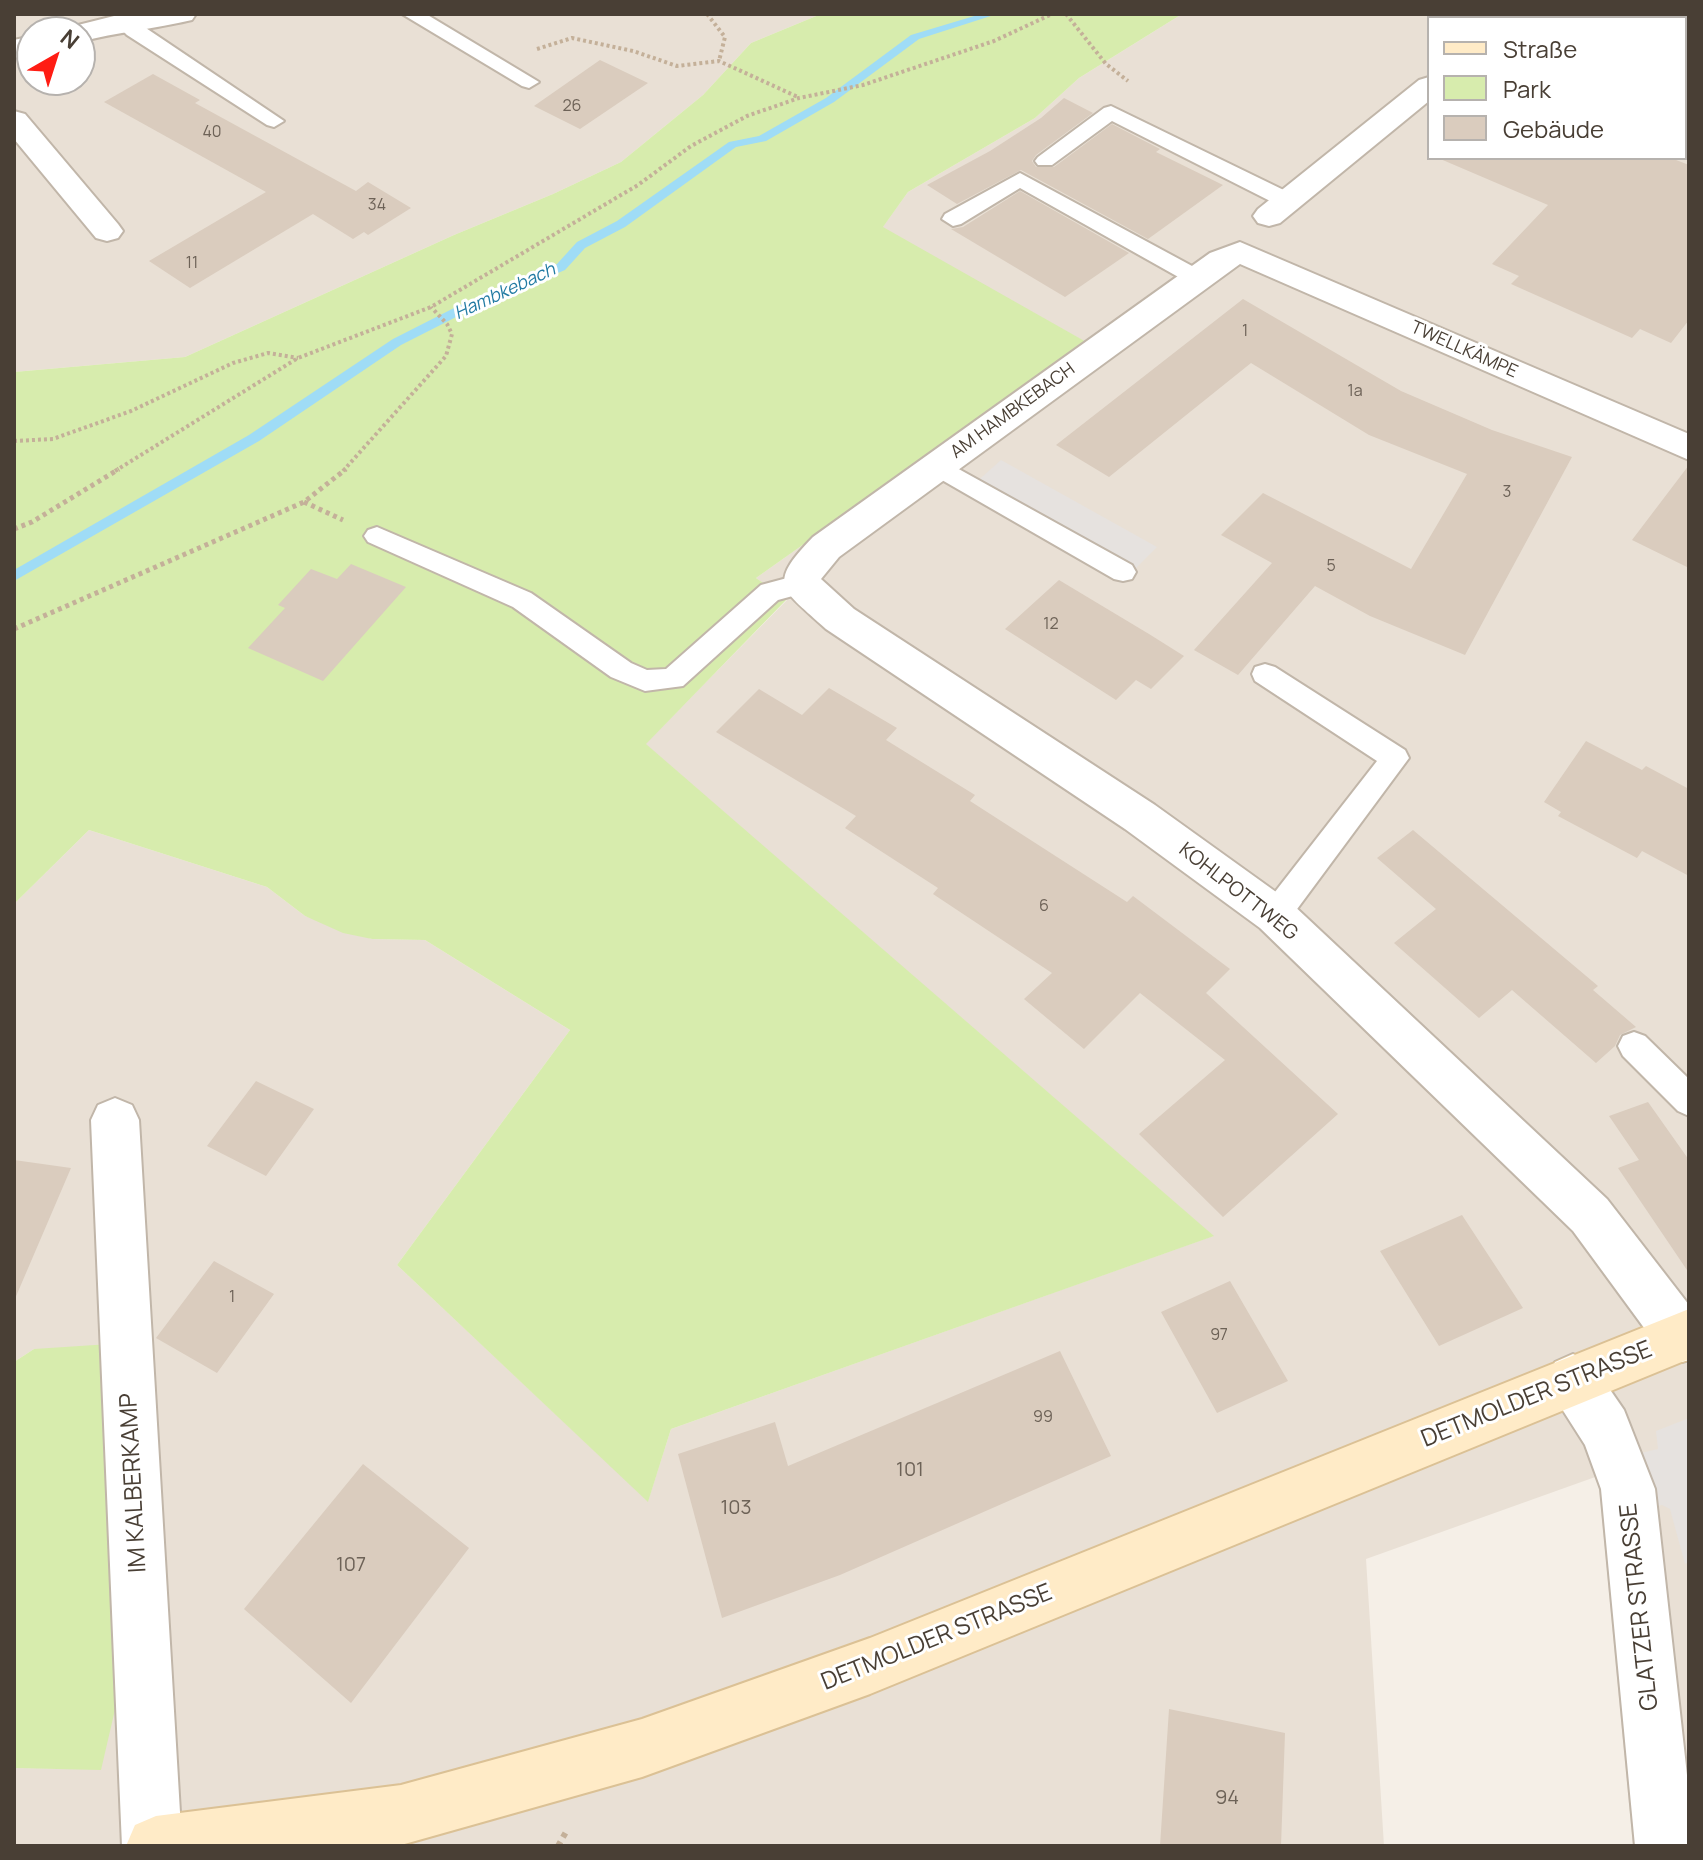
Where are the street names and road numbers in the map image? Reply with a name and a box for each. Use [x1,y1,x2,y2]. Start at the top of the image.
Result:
street label: TWELLKÄMPE [1407,317,1521,383]
street label: AM HAMBKEBACH [947,359,1079,463]
street label: KOHLPOTTWEG [1174,838,1302,946]
street label: DETMOLDER STRASSE [1417,1336,1657,1454]
street label: IM KALBERKAMP [115,1392,153,1574]
street label: GLATZER STRASSE [1615,1502,1665,1712]
street label: DETMOLDER STRASSE [817,1579,1057,1697]

